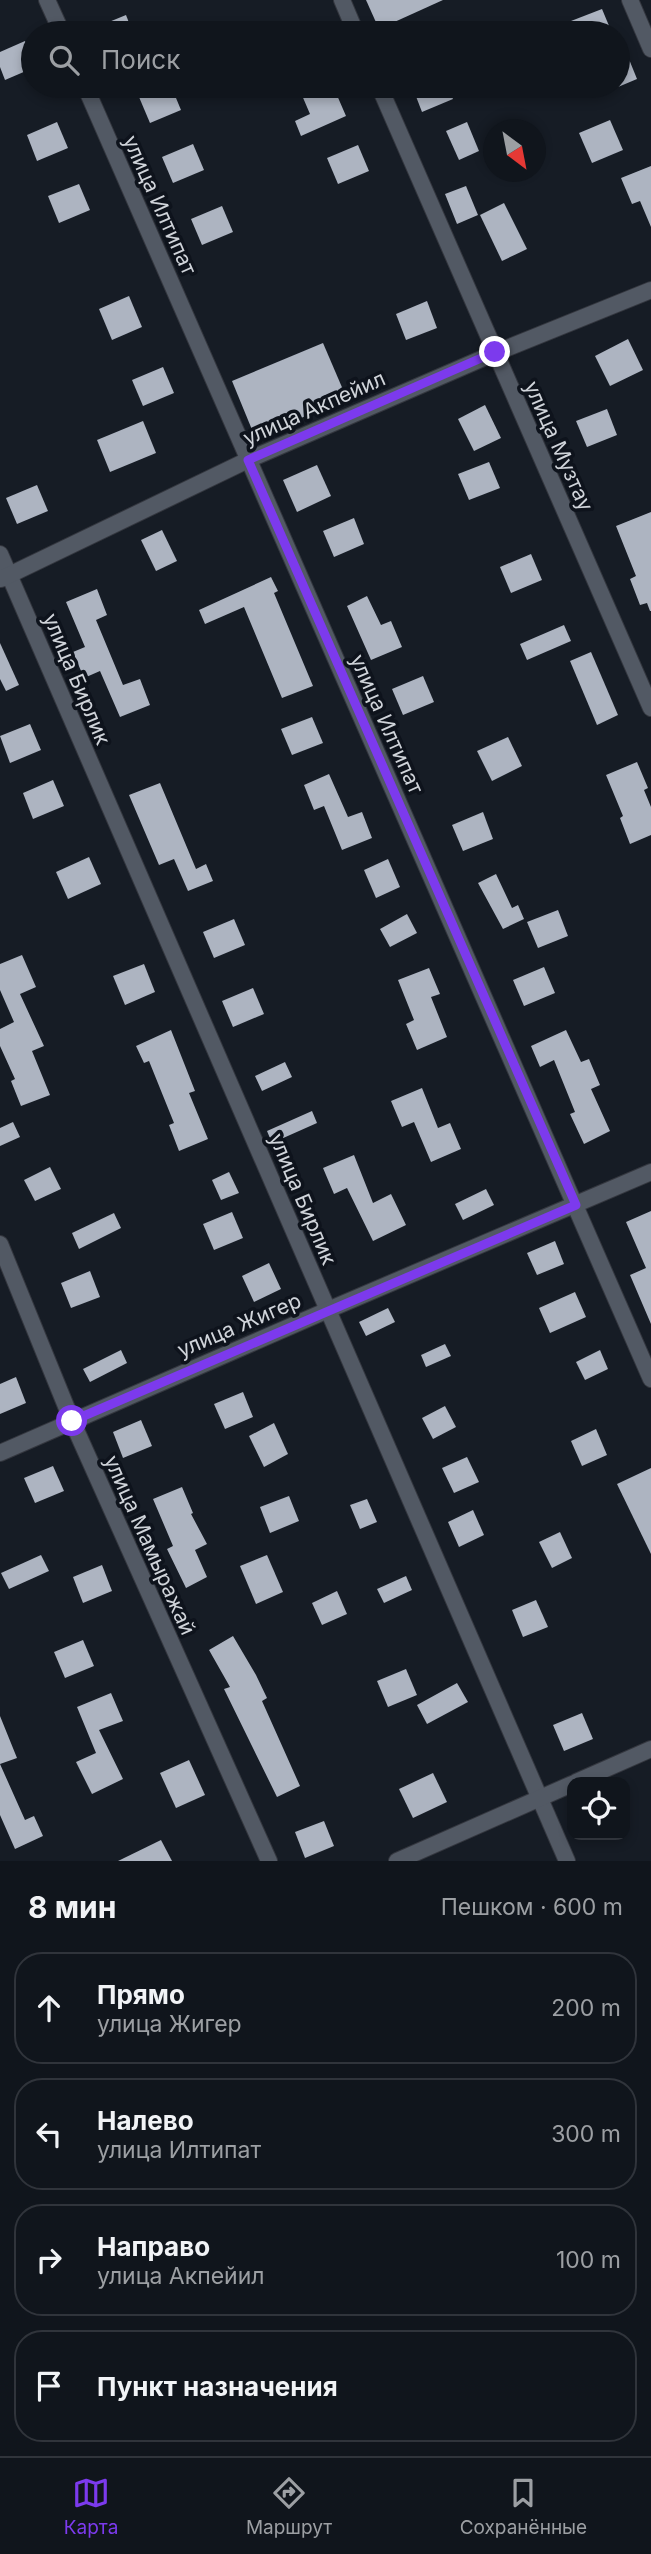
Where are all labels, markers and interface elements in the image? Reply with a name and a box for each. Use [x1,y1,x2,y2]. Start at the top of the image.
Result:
search box [21,21,630,98]
icon: search [45,41,83,79]
text: Поиск [101,44,180,75]
north arrow [483,119,546,182]
street label: улица Илтипат [118,131,202,279]
route end [479,336,510,367]
street label: улица Акпейил [239,365,389,451]
street label: улица Музтау [519,377,599,515]
street label: улица Бирлик [38,610,116,749]
street label: улица Илтипат [345,650,429,798]
street label: улица Бирлик [264,1130,342,1269]
street label: улица Жигер [173,1288,305,1362]
route start [56,1405,87,1436]
street label: улица Мамыражай [99,1451,201,1639]
map controls [567,1777,630,1840]
button: locate [567,1777,630,1840]
text: 8 мин [28,1889,116,1925]
text: Пешком · 600 m [441,1893,623,1921]
text: Прямо [97,1979,185,2010]
icon: ahead [30,1989,68,2027]
text: 200 m [551,1994,621,2022]
text: улица Жигер [97,2010,242,2038]
text: Налево [97,2105,194,2136]
icon: left [30,2115,68,2153]
text: 300 m [551,2120,621,2148]
text: улица Илтипат [97,2136,261,2164]
text: Направо [97,2231,210,2262]
icon: right [30,2241,68,2279]
text: 100 m [556,2246,621,2274]
text: улица Акпейил [97,2262,265,2290]
icon: arrive [30,2367,68,2405]
text: Пункт назначения [97,2371,338,2402]
tab: Карта [64,2474,118,2539]
tab: Маршрут [246,2474,332,2539]
tab: Сохранённые [460,2474,587,2539]

